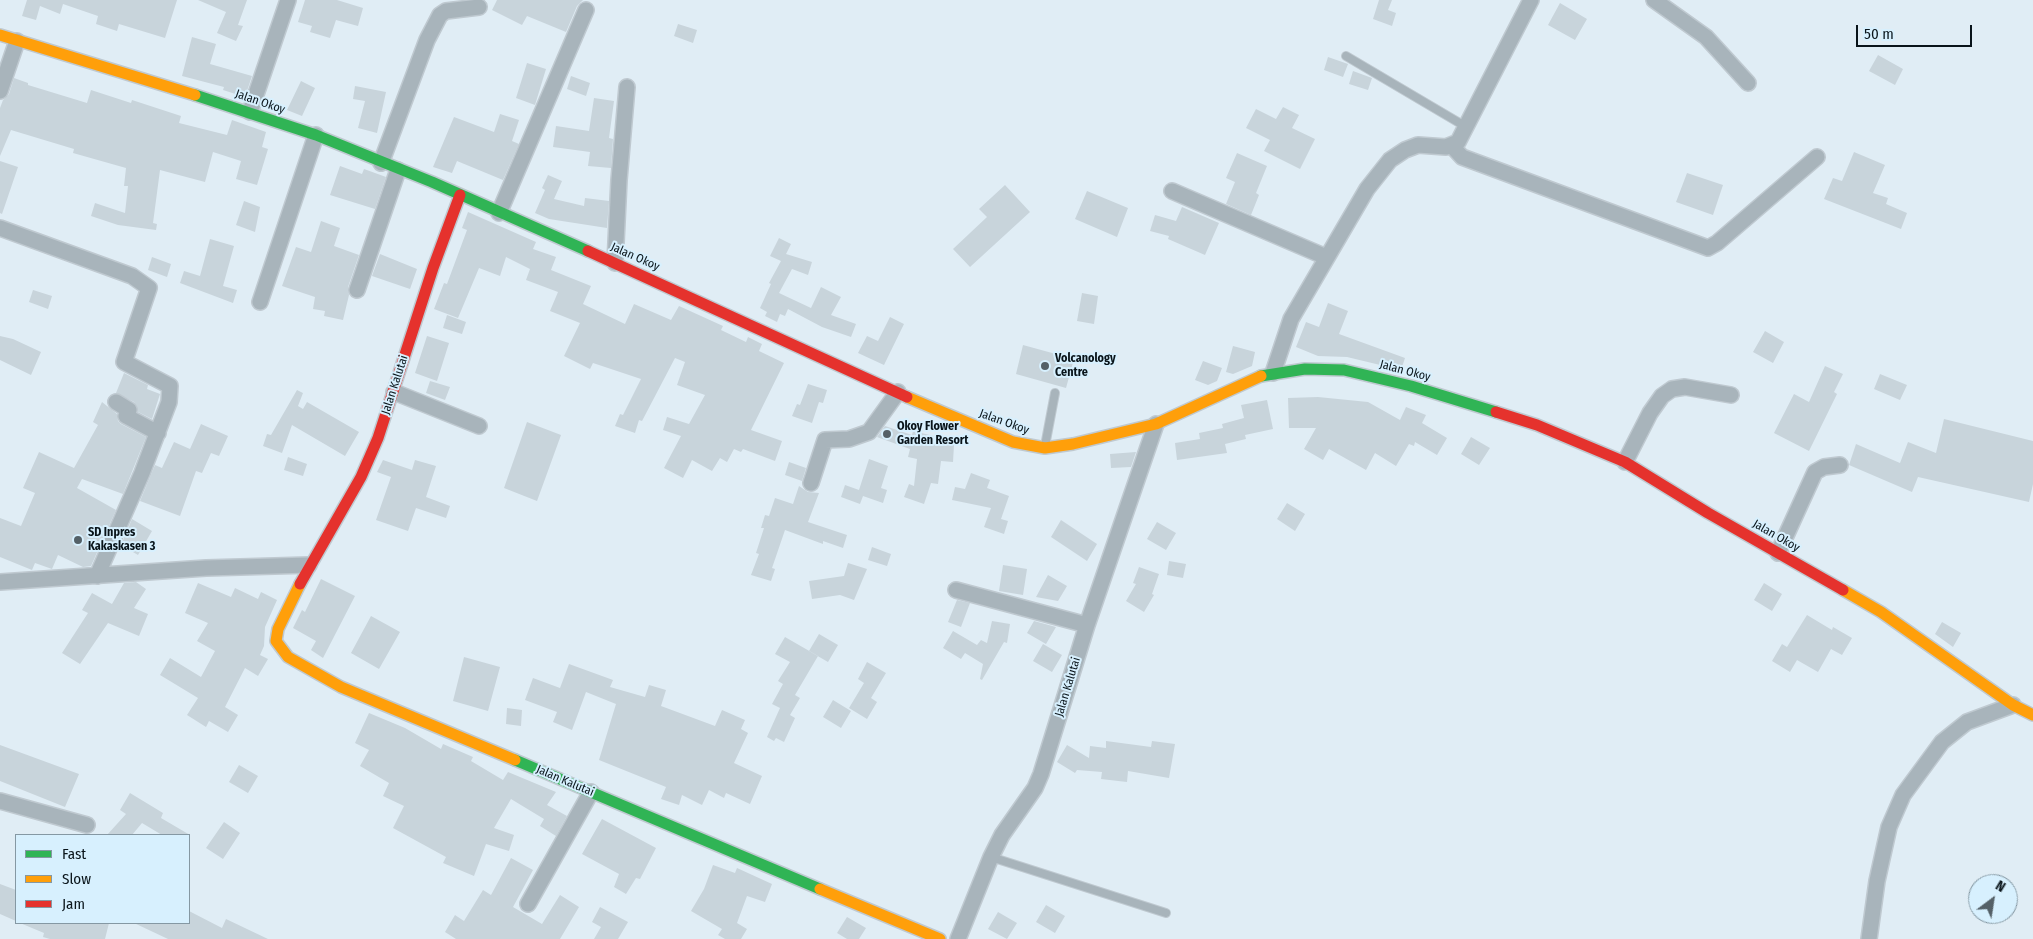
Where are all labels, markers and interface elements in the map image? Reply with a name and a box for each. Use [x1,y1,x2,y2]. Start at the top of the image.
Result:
scale bar [1858,15,1974,47]
text: 50 m [1864,25,1894,43]
street label: Jalan Okoy [233,87,287,117]
street label: Jalan Okoy [608,240,662,274]
place label: Volcanology Centre [1055,352,1116,380]
street label: Jalan Kalutai [379,354,411,416]
street label: Jalan Okoy [1378,357,1432,385]
marker: Volcanology Centre [1039,360,1051,372]
street label: Jalan Okoy [977,406,1031,438]
place label: Okoy Flower Garden Resort [897,420,968,448]
marker: Okoy Flower Garden Resort [881,428,893,440]
street label: Jalan Okoy [1750,517,1802,555]
place label: SD Inpres Kakaskasen 3 [88,526,156,554]
marker: SD Inpres Kakaskasen 3 [72,534,84,546]
street label: Jalan Kalutai [1052,656,1084,718]
street label: Jalan Kalutai [534,762,596,800]
legend [15,834,190,924]
text: Fast [62,845,86,863]
text: Slow [62,870,91,888]
north arrow [1968,874,2018,924]
text: N [1992,877,2008,896]
text: Jam [62,895,85,913]

